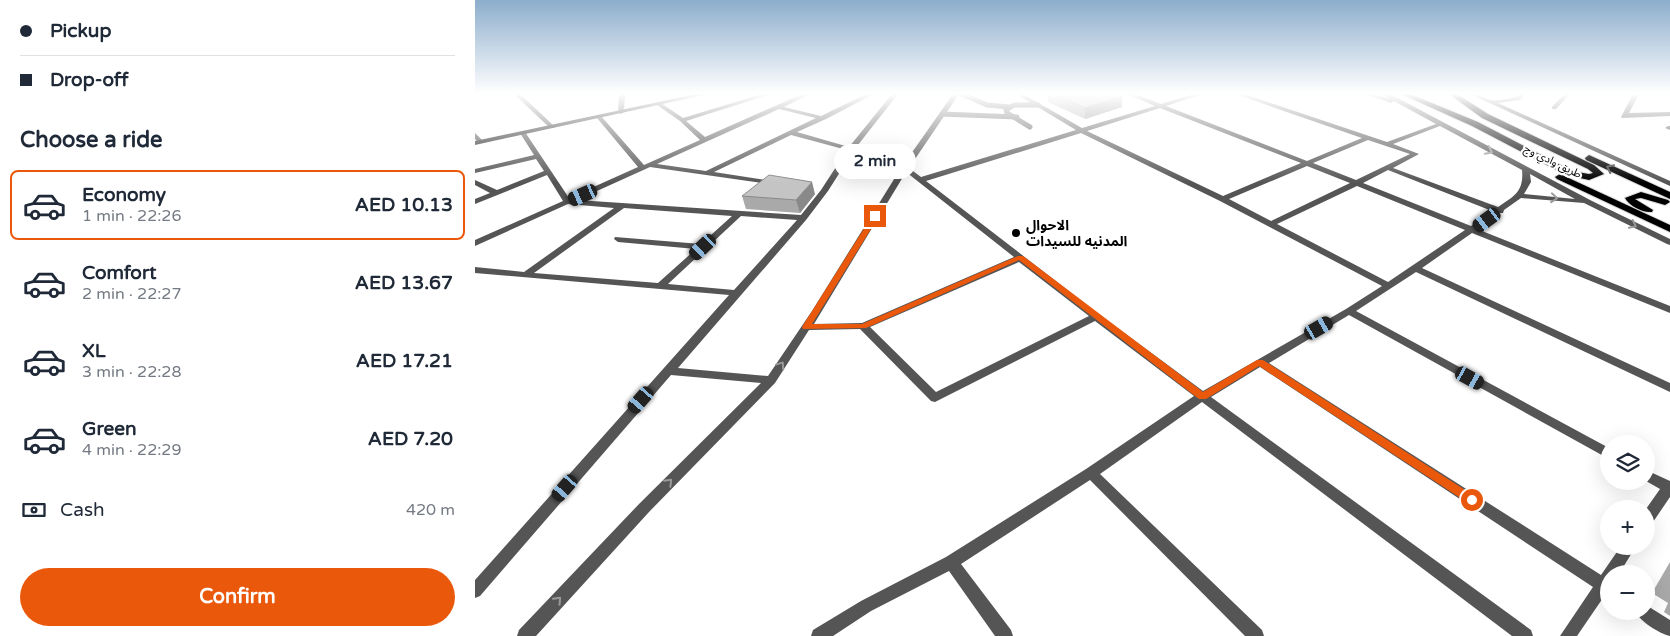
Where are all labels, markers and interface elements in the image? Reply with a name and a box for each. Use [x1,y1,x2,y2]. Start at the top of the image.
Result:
text: Pickup [50,20,111,42]
text: Drop-off [50,69,129,91]
text: Choose a ride [20,127,163,153]
street label: طريق وادي وج [1521,142,1584,183]
callout: 2 min [834,144,916,178]
one-way arrow [1484,144,1493,154]
text: 2 min [854,151,896,171]
one-way arrow [1606,164,1615,174]
car [566,182,599,208]
icon: car [22,183,67,228]
text: Economy [82,184,166,206]
one-way arrow [1551,193,1559,204]
text: AED 10.13 [355,194,453,216]
route end [864,205,886,227]
car [1470,205,1503,235]
text: 1 min · 22:26 [82,206,181,226]
place label: الاحوال المدنيه للسيدات [1026,217,1128,250]
one-way arrow [1628,219,1637,229]
marker: الاحوال المدنيه للسيدات [1010,227,1022,239]
car [686,231,719,263]
icon: car [22,261,67,306]
text: Comfort [82,262,156,284]
text: AED 13.67 [355,272,453,294]
text: 2 min · 22:27 [82,284,181,304]
car [1302,314,1335,342]
icon: car [22,339,67,384]
text: XL [82,340,106,362]
text: AED 17.21 [356,350,453,372]
one-way arrow [775,361,784,370]
text: 3 min · 22:28 [82,362,181,382]
car [1453,364,1486,392]
car [625,384,656,416]
icon: car [22,417,67,462]
text: Green [82,418,136,440]
text: AED 7.20 [368,428,453,450]
map controls [1600,435,1655,620]
button: layers [1600,435,1655,490]
text: 4 min · 22:29 [82,440,181,460]
car [549,472,580,504]
one-way arrow [664,479,673,488]
route start [1461,489,1483,511]
icon: cash [20,496,48,524]
text: Cash [60,499,105,521]
text: 420 m [406,500,455,520]
button: + [1600,500,1655,555]
button: − [1600,565,1655,620]
button: Confirm [20,568,455,626]
one-way arrow [552,597,561,606]

